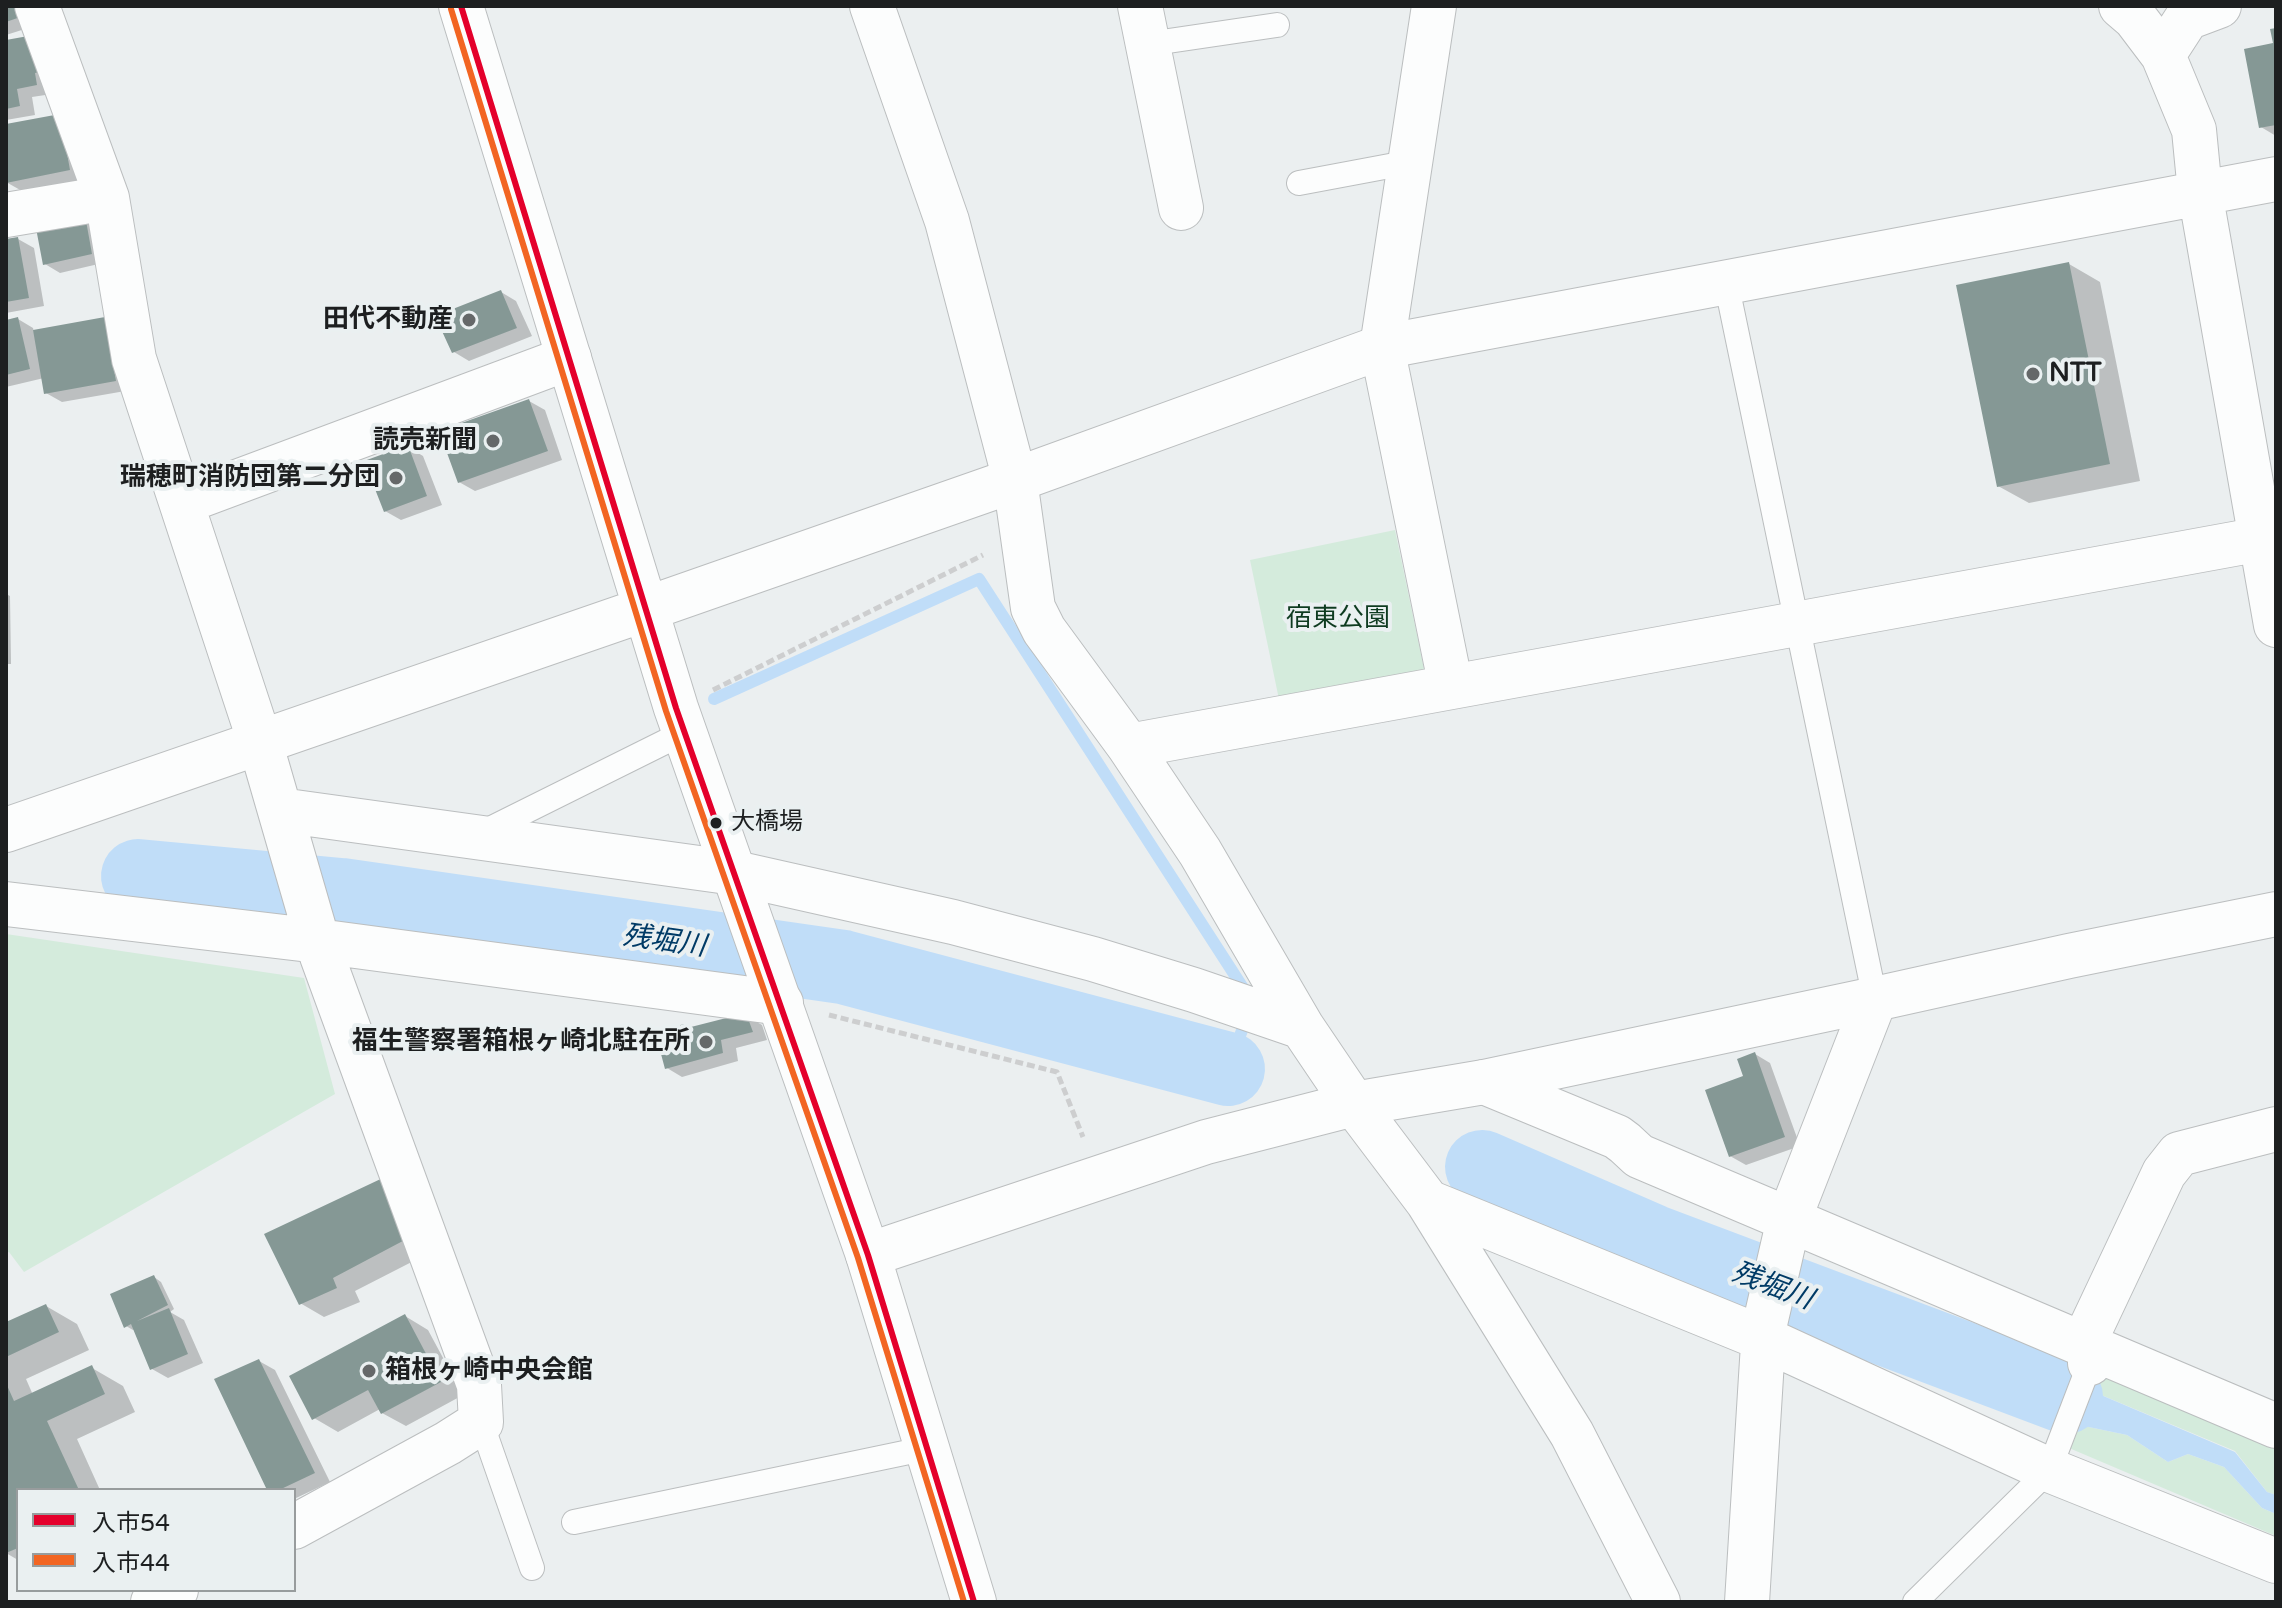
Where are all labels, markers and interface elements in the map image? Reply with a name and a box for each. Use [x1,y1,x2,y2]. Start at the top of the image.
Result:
place label: 田代不動産 [323,304,453,336]
marker: 田代不動産 [460,311,478,329]
place label: NTT [2049,358,2102,390]
marker: NTT [2024,365,2042,383]
place label: 読売新聞 [373,425,477,457]
marker: 読売新聞 [484,432,502,450]
place label: 瑞穂町消防団第二分団 [120,462,380,494]
marker: 瑞穂町消防団第二分団 [387,469,405,487]
park label: 宿東公園 [1286,603,1390,635]
place label: 大橋場 [731,809,803,837]
marker: 大橋場 [708,815,724,831]
water label: 残堀川 [620,920,708,964]
place label: 福生警察署箱根ヶ崎北駐在所 [352,1026,690,1058]
marker: 福生警察署箱根ヶ崎北駐在所 [697,1033,715,1051]
water label: 残堀川 [1727,1256,1817,1318]
place label: 箱根ヶ崎中央会館 [385,1355,593,1387]
marker: 箱根ヶ崎中央会館 [360,1362,378,1380]
legend [16,1488,296,1592]
text: 入市54 [92,1509,170,1538]
text: 入市44 [92,1549,170,1578]

